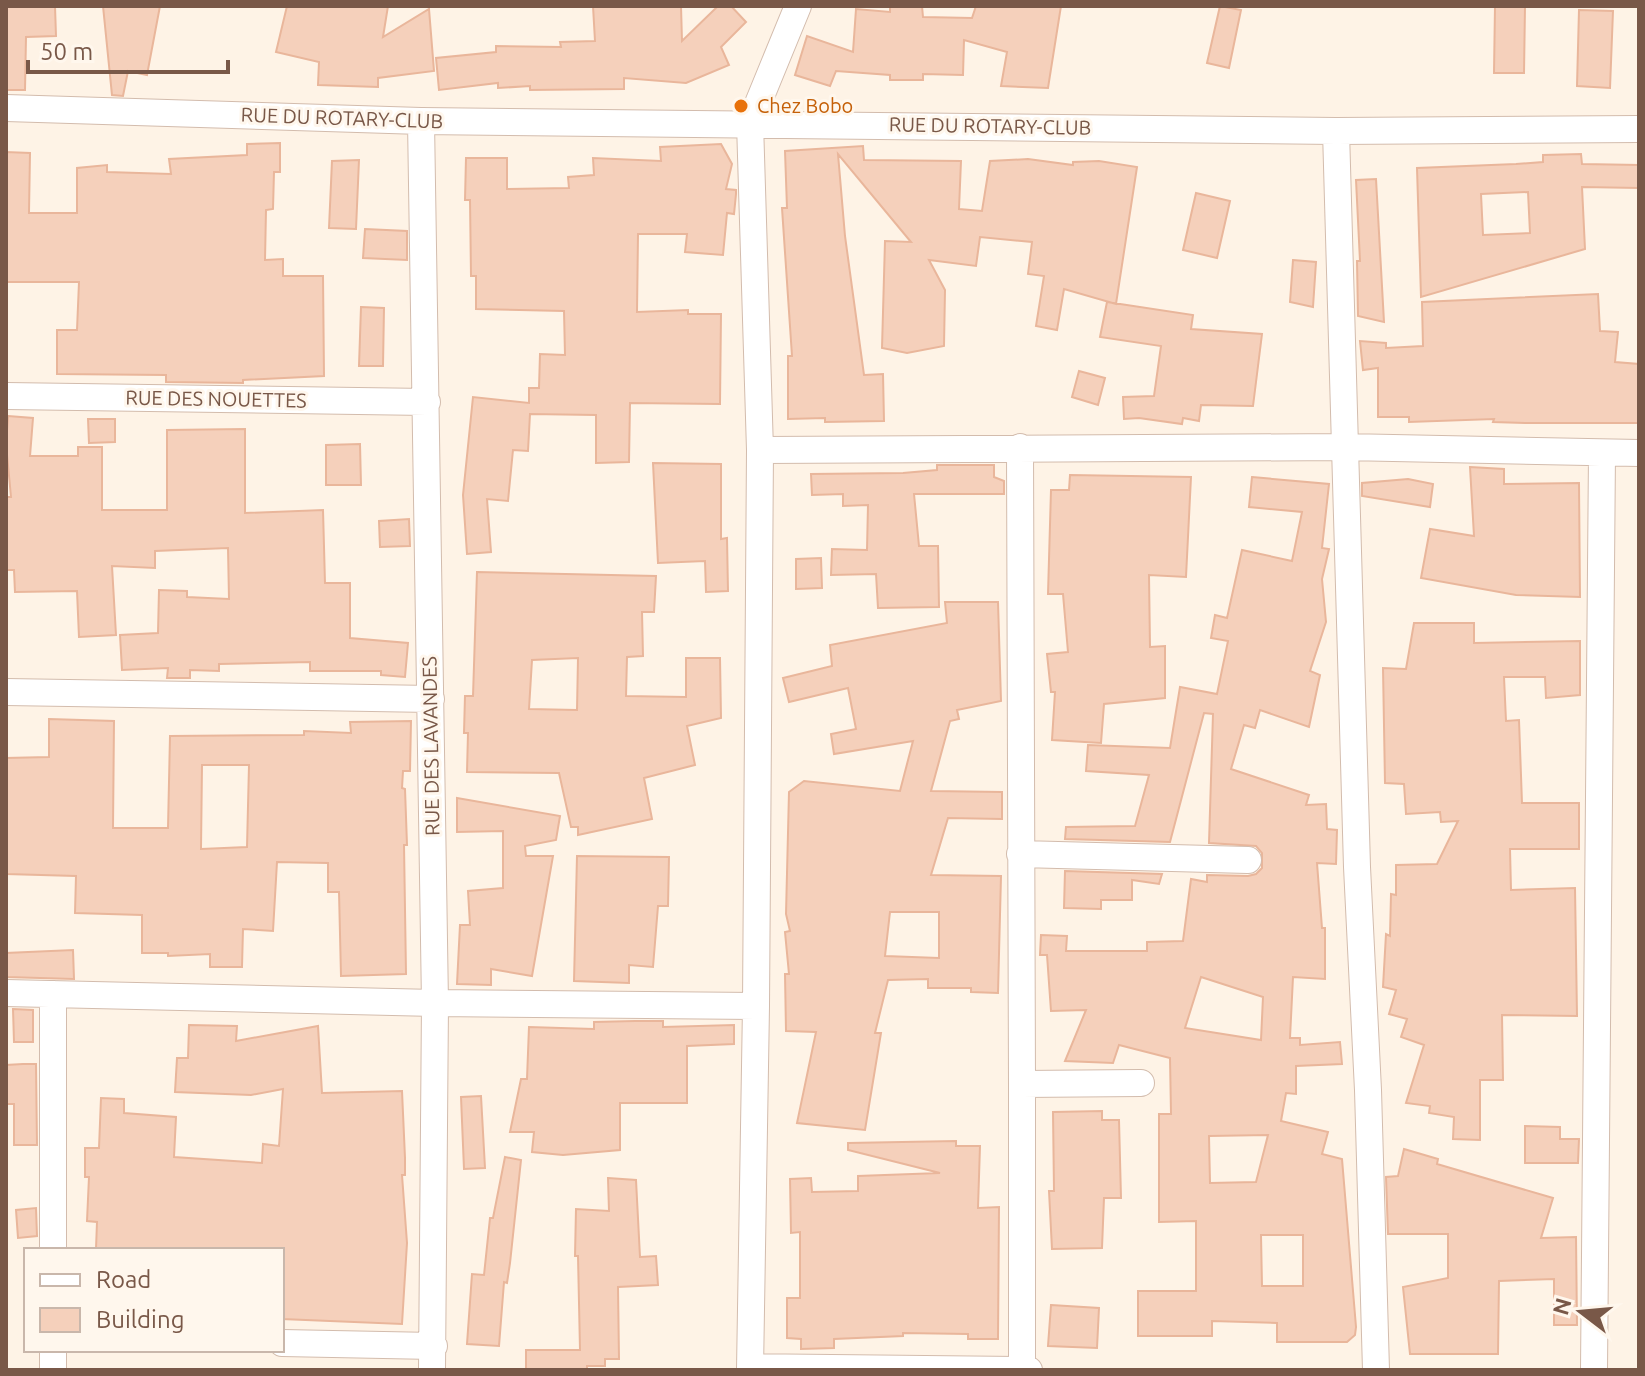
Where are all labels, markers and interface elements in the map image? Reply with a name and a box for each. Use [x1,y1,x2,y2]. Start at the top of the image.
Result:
scale bar [28,24,228,74]
text: 50 m [40,38,93,65]
place label: Chez Bobo [757,94,853,117]
marker: Chez Bobo [732,97,750,115]
street label: RUE DU ROTARY-CLUB [240,102,444,133]
street label: RUE DU ROTARY-CLUB [889,112,1091,139]
street label: RUE DES NOUETTES [125,385,307,412]
street label: RUE DES LAVANDES [417,656,444,836]
legend [24,1248,284,1352]
text: Road [96,1266,151,1293]
north arrow [1541,1272,1621,1352]
text: N [1547,1295,1576,1318]
text: Building [96,1306,184,1333]

